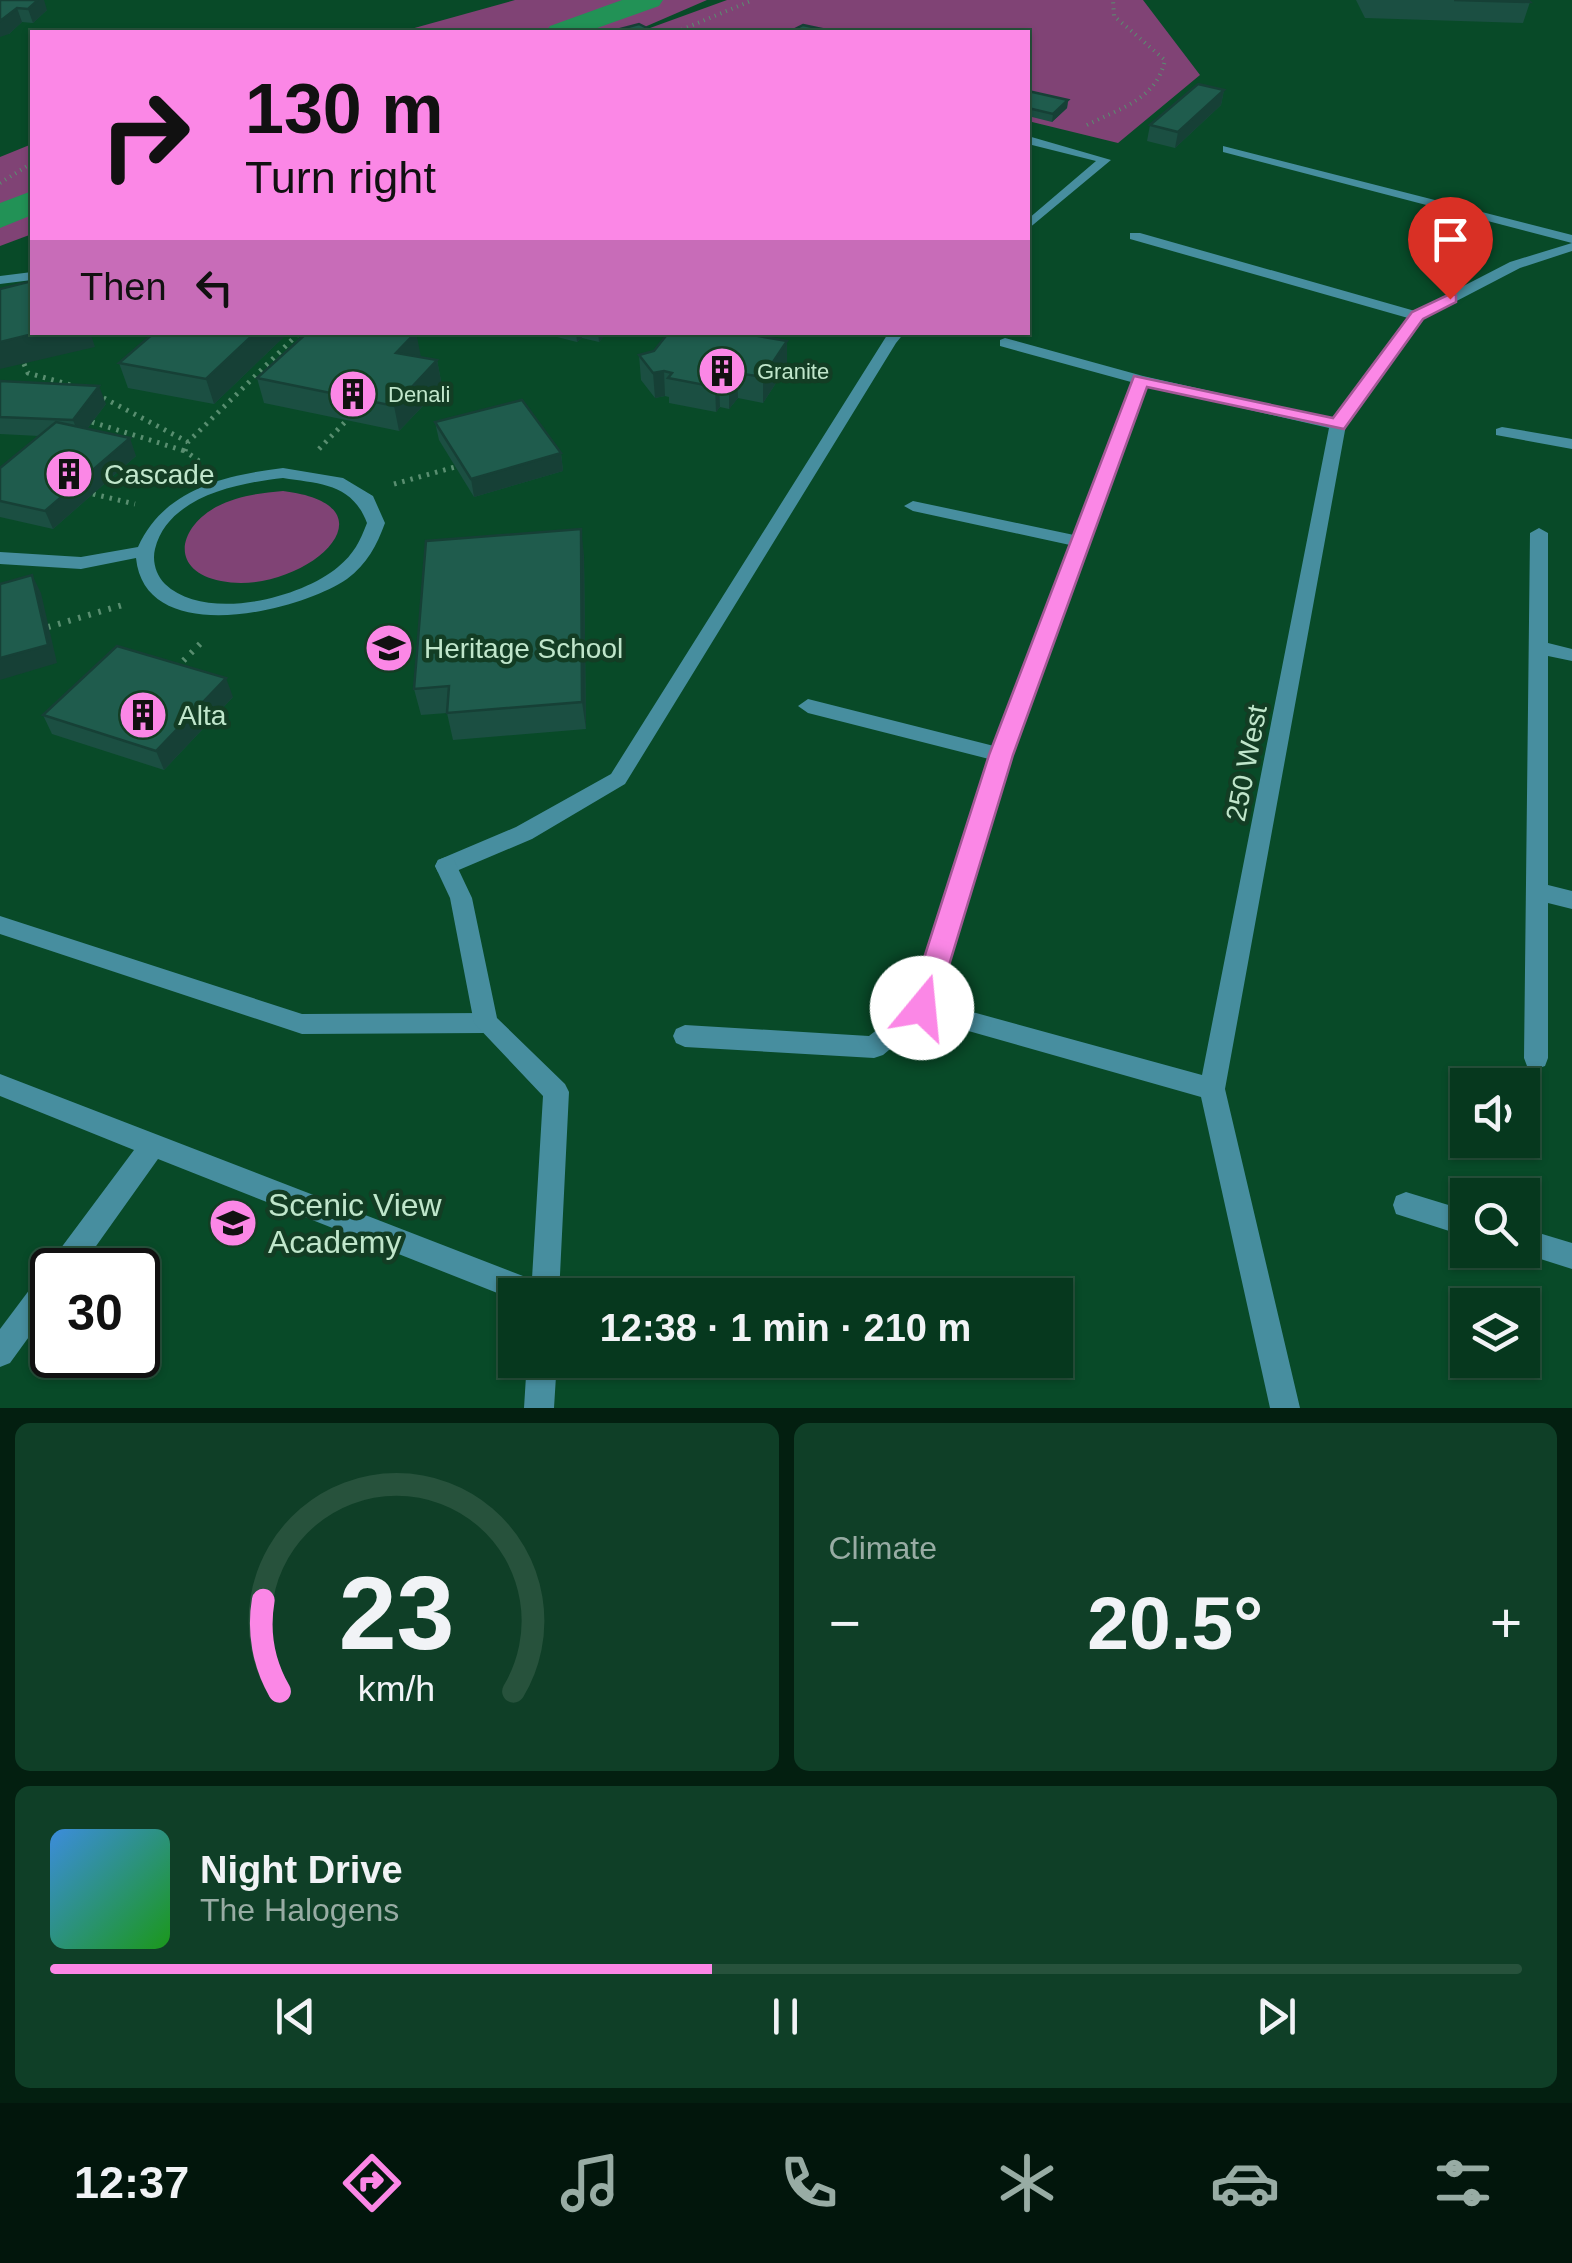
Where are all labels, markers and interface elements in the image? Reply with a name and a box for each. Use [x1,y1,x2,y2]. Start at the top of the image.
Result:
icon: right [80,70,210,200]
text: 130 m [245,70,443,148]
text: Turn right [245,152,436,203]
pin [1408,197,1493,300]
icon: arrive [1423,212,1478,267]
icon: left [187,260,242,315]
text: Then [80,266,167,308]
building icon: Granite [696,345,748,397]
place label: Granite [757,359,829,384]
building icon: Denali [327,368,379,420]
place label: Denali [388,382,450,407]
building icon: Cascade [43,448,95,500]
place label: Cascade [104,459,215,490]
school or university icon: Heritage School [363,622,415,674]
place label: Heritage School [424,633,623,664]
building icon: Alta [117,689,169,741]
place label: Alta [178,700,227,731]
street label: 250 West [1220,702,1273,824]
position arrow [870,956,974,1060]
map controls [1450,1068,1540,1378]
button: sound [1450,1068,1540,1158]
button: search [1450,1178,1540,1268]
place label: Scenic View Academy [268,1187,443,1260]
school or university icon: Scenic View Academy [207,1197,259,1249]
speed limit sign: 30 [30,1248,160,1378]
button: layers [1450,1288,1540,1378]
text: 12:38 · 1 min · 210 m [600,1307,971,1349]
text: Climate [829,1530,937,1566]
text: 23 [339,1555,455,1671]
text: 20.5° [1087,1581,1263,1665]
text: − [829,1592,861,1654]
text: + [1490,1592,1522,1654]
text: km/h [358,1669,435,1709]
text: Night Drive [200,1849,403,1891]
text: The Halogens [200,1892,399,1928]
icon: previous [268,1989,323,2044]
icon: pause [758,1989,813,2044]
icon: next [1249,1989,1304,2044]
icon: directions [337,2148,407,2218]
icon: music [555,2148,625,2218]
icon: phone [774,2148,844,2218]
icon: climate [992,2148,1062,2218]
icon: car [1210,2148,1280,2218]
icon: filters [1428,2148,1498,2218]
text: 12:37 [74,2157,189,2208]

